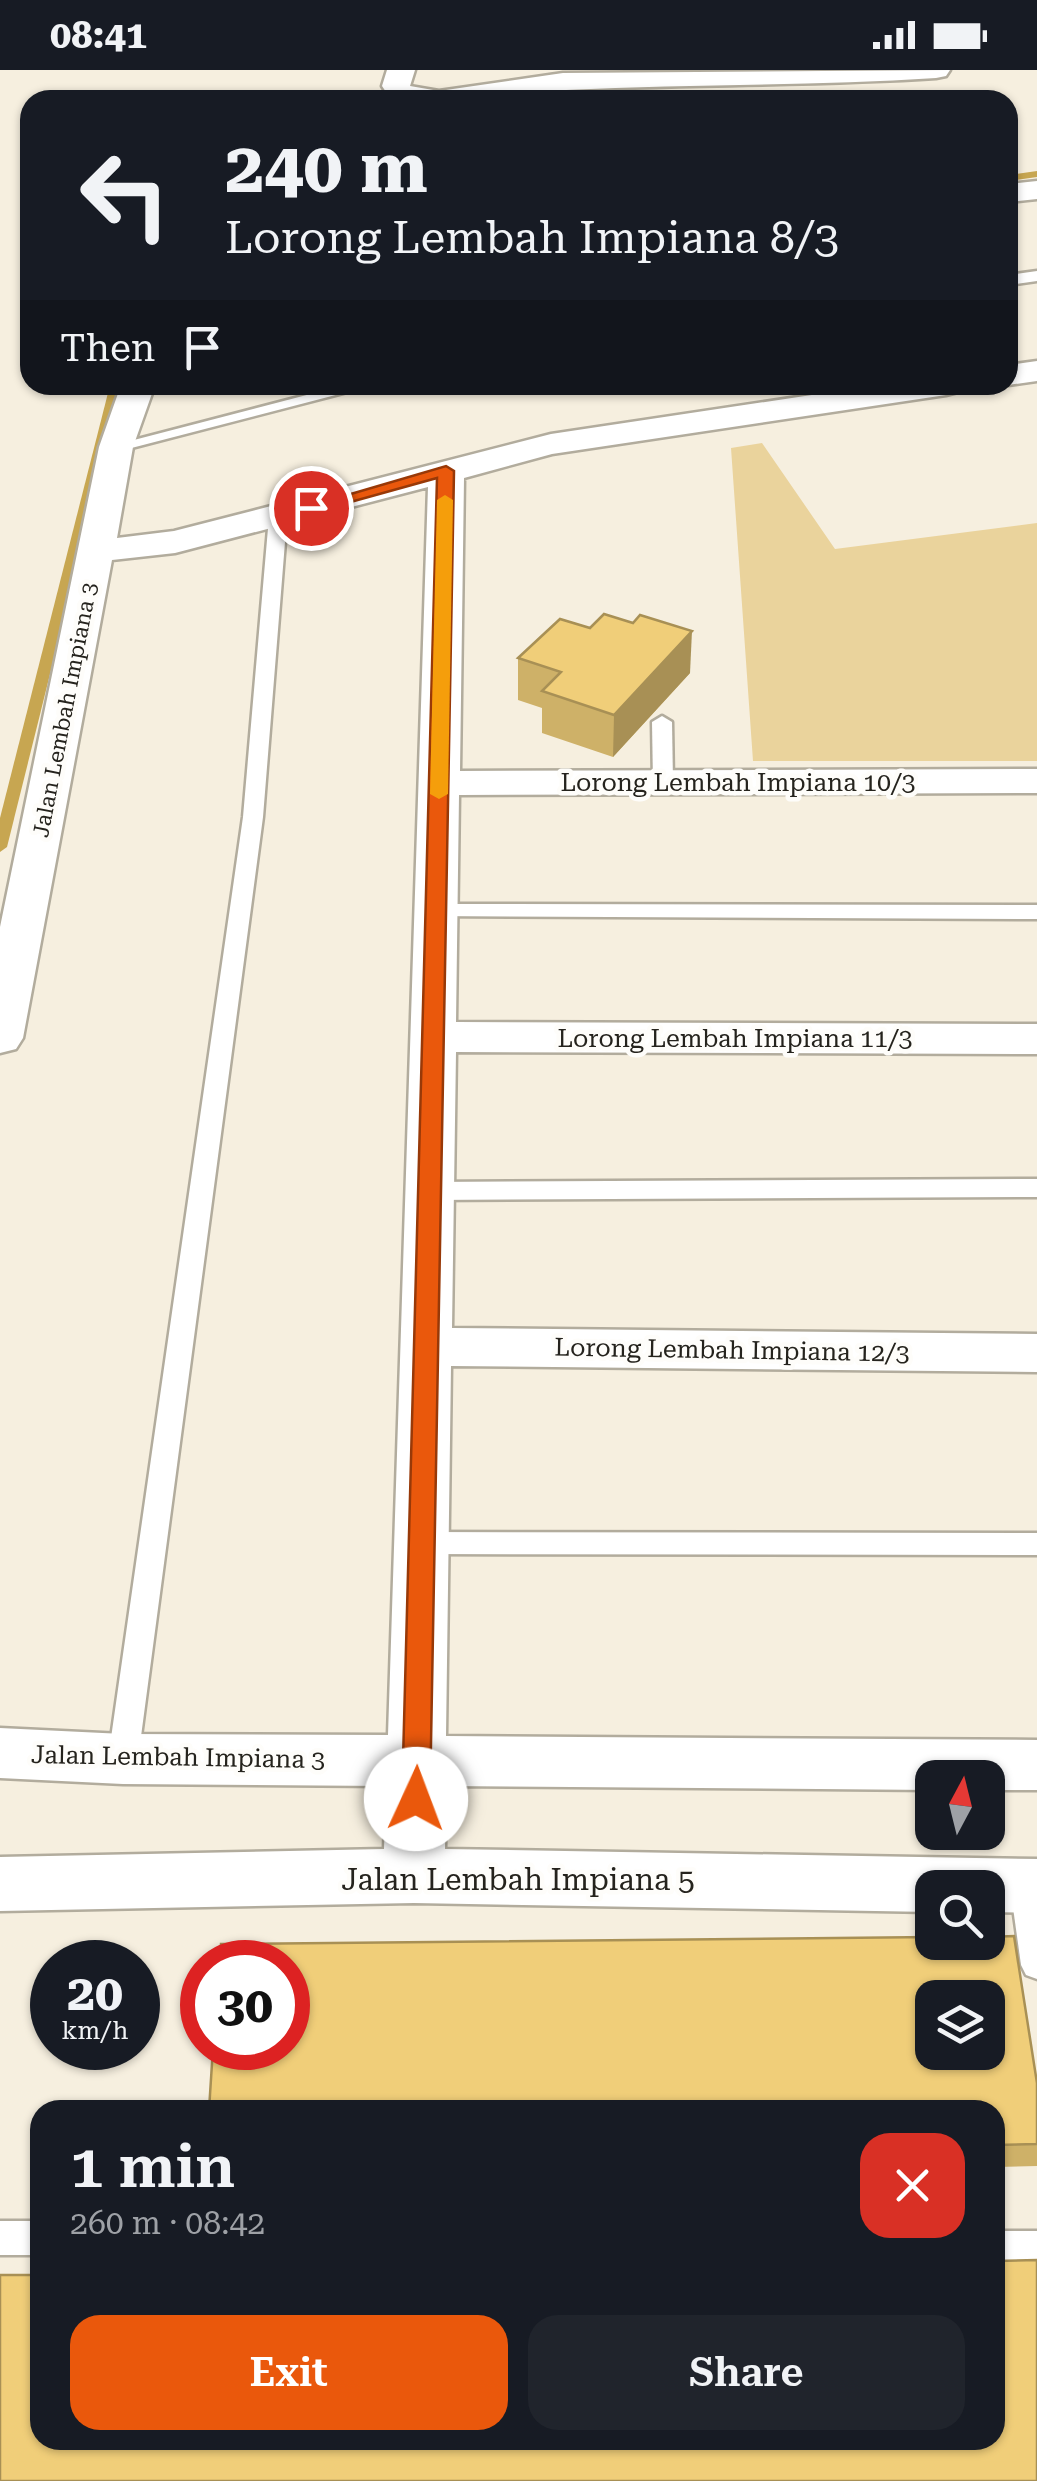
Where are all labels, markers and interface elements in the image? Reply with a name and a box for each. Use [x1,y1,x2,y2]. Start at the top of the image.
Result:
text: 08:41 [50,13,147,57]
text: 240 m [225,127,428,209]
icon: left [60,130,190,260]
text: Lorong Lembah Impiana 8/3 [225,211,839,264]
icon: arrive [175,320,230,375]
text: Then [60,326,155,370]
pin [269,466,354,551]
icon: arrive [284,481,339,536]
street label: Jalan Lembah Impiana 3 [28,580,102,840]
street label: Lorong Lembah Impiana 10/3 [560,768,916,797]
street label: Lorong Lembah Impiana 11/3 [557,1024,913,1053]
street label: Lorong Lembah Impiana 12/3 [554,1332,910,1368]
street label: Jalan Lembah Impiana 3 [31,1740,325,1774]
position arrow [364,1747,468,1851]
north arrow [915,1760,1005,1850]
map controls [915,1760,1005,2070]
street label: Jalan Lembah Impiana 5 [341,1862,695,1897]
button: search [915,1870,1005,1960]
speed limit sign: 30 [180,1940,310,2070]
text: 20 [67,1964,123,2022]
button: layers [915,1980,1005,2070]
text: km/h [62,2016,128,2045]
text: 1 min [70,2131,235,2202]
button: close [860,2133,965,2238]
text: 260 m · 08:42 [70,2204,265,2242]
button: Exit [70,2315,508,2430]
button: Share [528,2315,965,2430]

